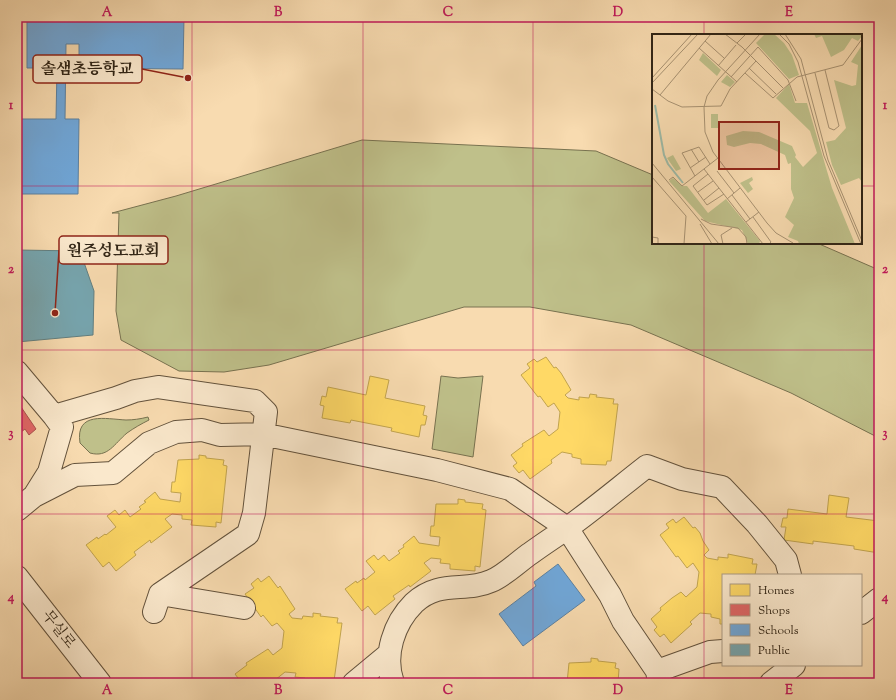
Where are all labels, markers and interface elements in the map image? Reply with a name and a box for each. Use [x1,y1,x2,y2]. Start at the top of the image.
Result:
text: A [102,4,113,22]
text: B [274,4,283,22]
text: C [443,4,453,22]
text: D [613,4,623,22]
text: E [785,4,793,22]
inset map [652,34,862,244]
callout: 솔샘초등학교 [33,55,142,83]
text: 솔샘초등학교 [41,59,134,82]
text: 1 [9,97,14,115]
text: 1 [883,97,888,115]
callout: 원주성도교회 [59,236,168,264]
text: 원주성도교회 [67,241,159,264]
text: 2 [8,261,15,279]
text: 2 [882,261,889,279]
text: 3 [8,425,14,443]
text: 3 [882,425,888,443]
legend [722,574,862,666]
text: Homes [758,582,794,600]
text: 4 [7,589,15,607]
text: 4 [881,589,889,607]
text: Shops [758,602,790,620]
street label: 무실로 [36,606,80,654]
text: Schools [758,622,799,640]
text: Public [758,642,791,660]
text: A [102,682,113,700]
text: B [274,682,283,700]
text: C [443,682,453,700]
text: D [613,682,623,700]
text: E [785,682,793,700]

